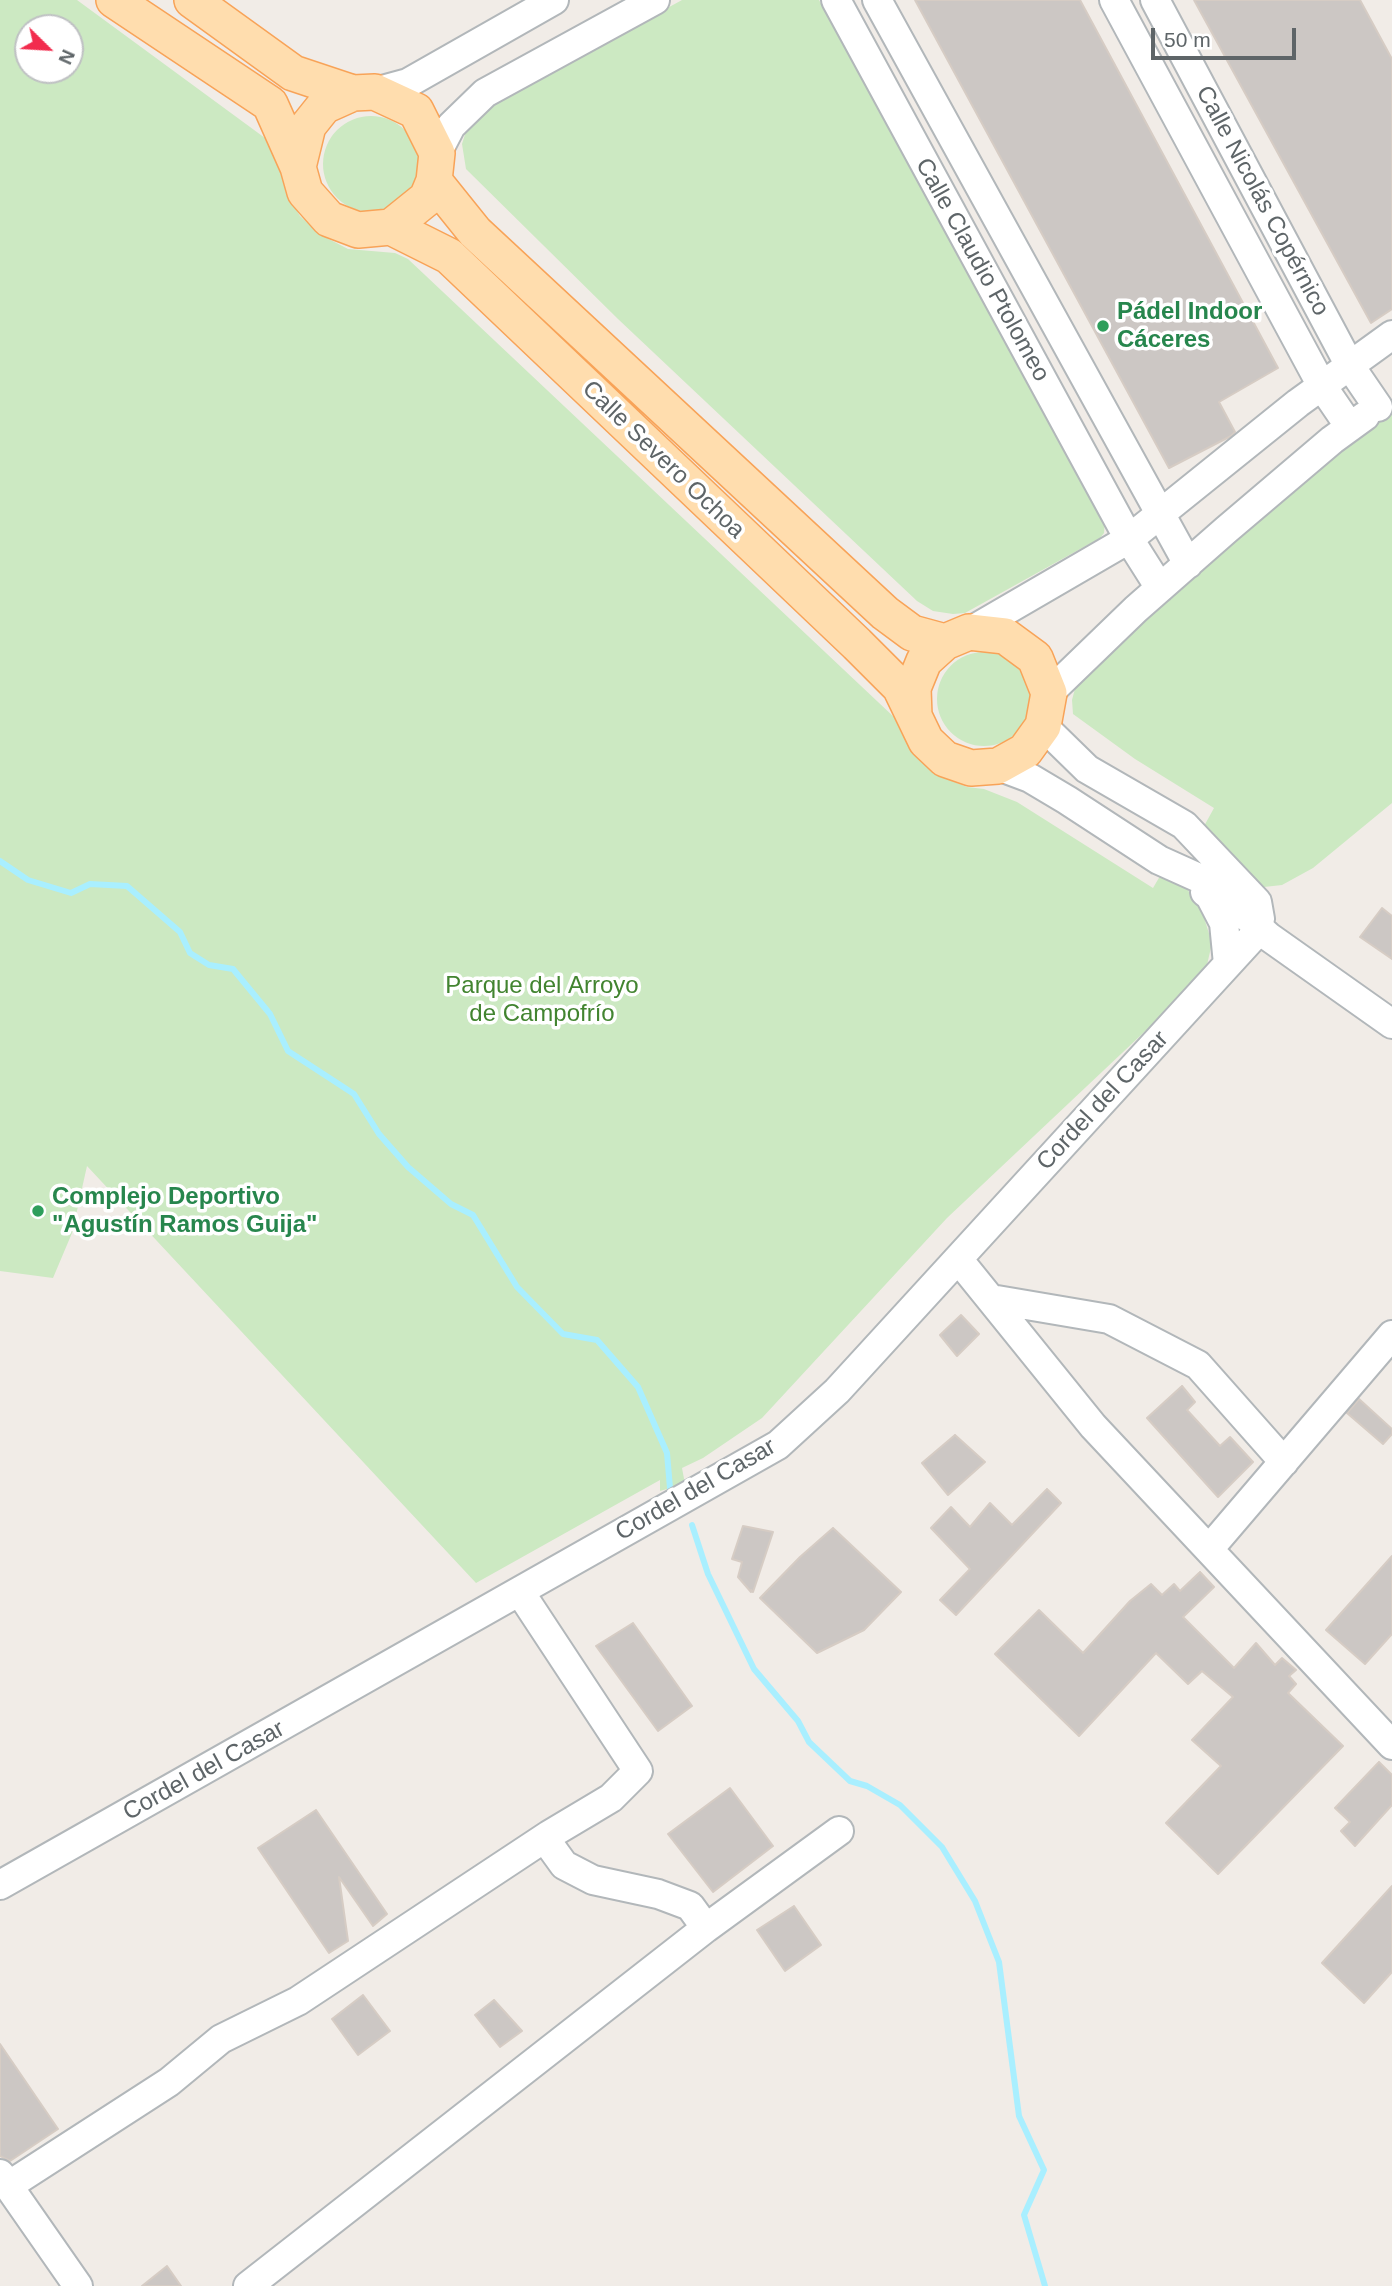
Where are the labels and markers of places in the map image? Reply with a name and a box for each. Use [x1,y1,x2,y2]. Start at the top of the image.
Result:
place label: Pádel Indoor Cáceres [1117,298,1262,354]
marker: Pádel Indoor Cáceres [1095,318,1111,334]
place label: Complejo Deportivo "Agustín Ramos Guija" [52,1183,317,1239]
marker: Complejo Deportivo "Agustín Ramos Guija" [30,1203,46,1219]

